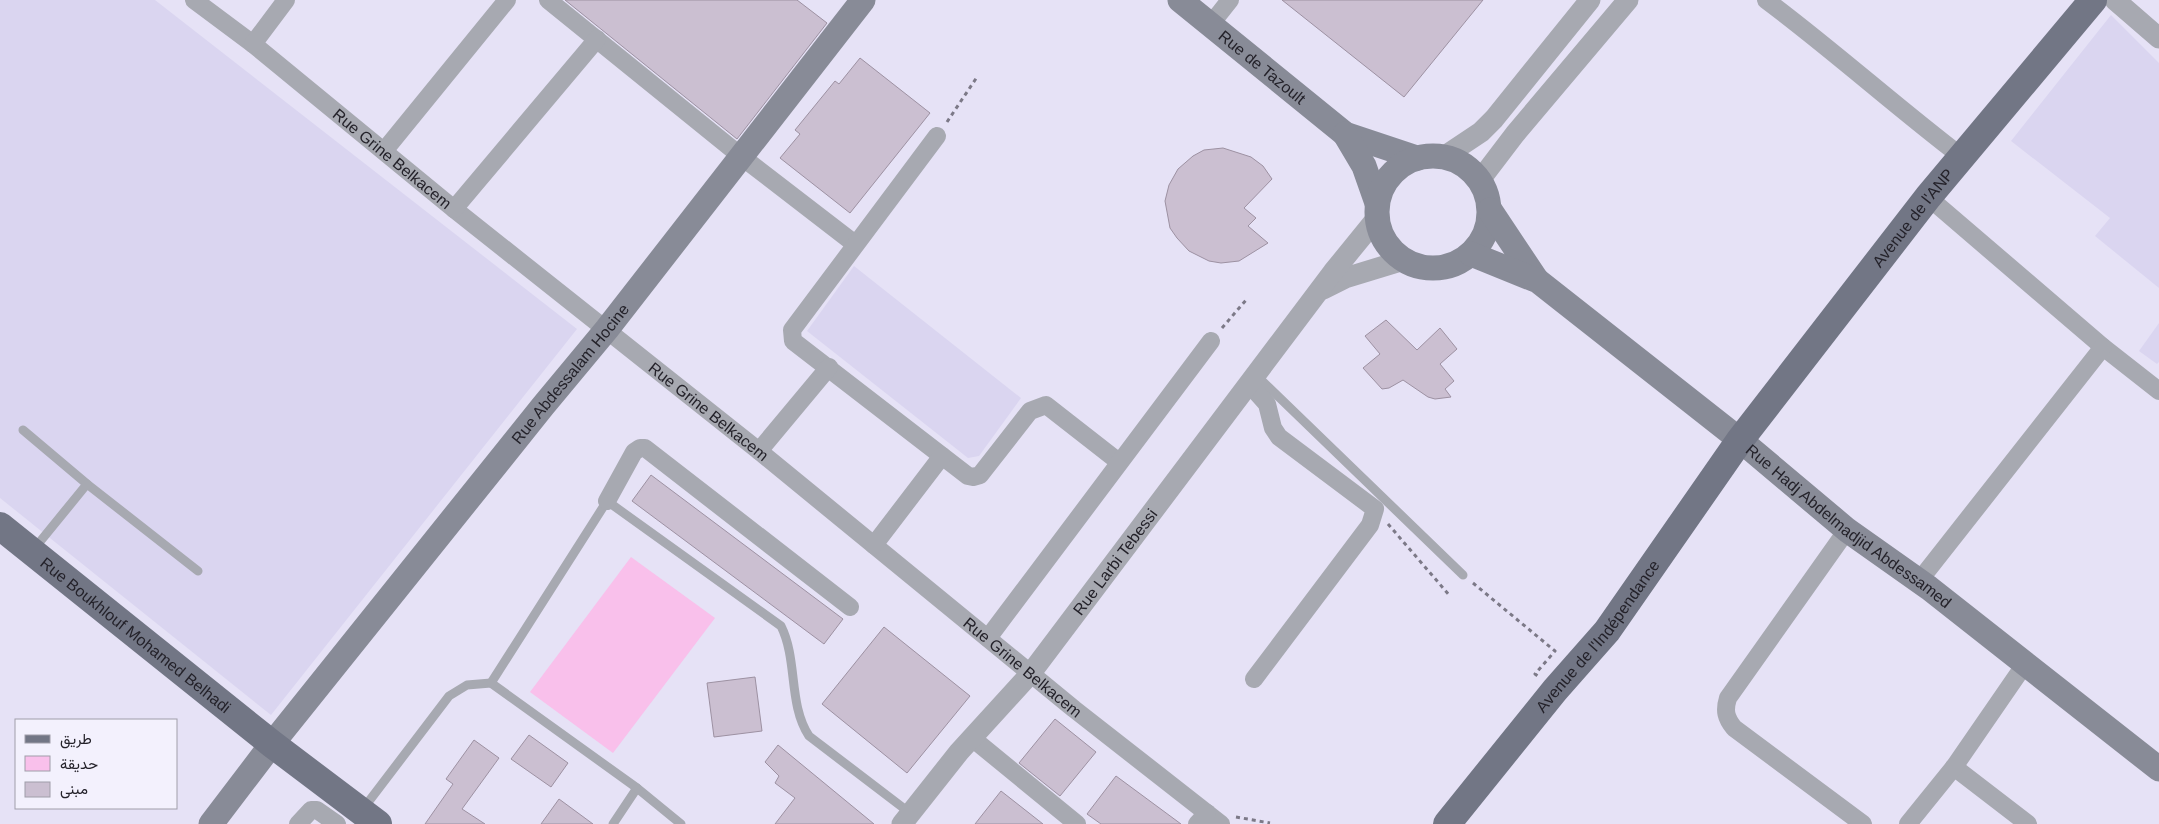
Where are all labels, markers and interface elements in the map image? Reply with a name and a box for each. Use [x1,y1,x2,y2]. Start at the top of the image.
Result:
street label: Rue de Tazoult [1216,27,1309,107]
street label: Rue Grine Belkacem [330,105,455,212]
street label: Avenue de l'ANP [1869,165,1957,270]
street label: Rue Abdessalam Hocine [508,300,632,447]
street label: Rue Grine Belkacem [646,359,772,464]
street label: Rue Hadj Abdelmadjid Abdessamed [1743,441,1955,611]
street label: Rue Larbi Tebessi [1070,506,1160,618]
street label: Rue Boukhlouf Mohamed Belhadi [37,554,234,716]
street label: Avenue de l'Indépendance [1532,557,1662,715]
street label: Rue Grine Belkacem [960,614,1085,720]
legend [15,719,178,809]
text: طريق [60,730,92,749]
text: حديقة [60,755,98,773]
text: مبنى [60,780,88,799]

